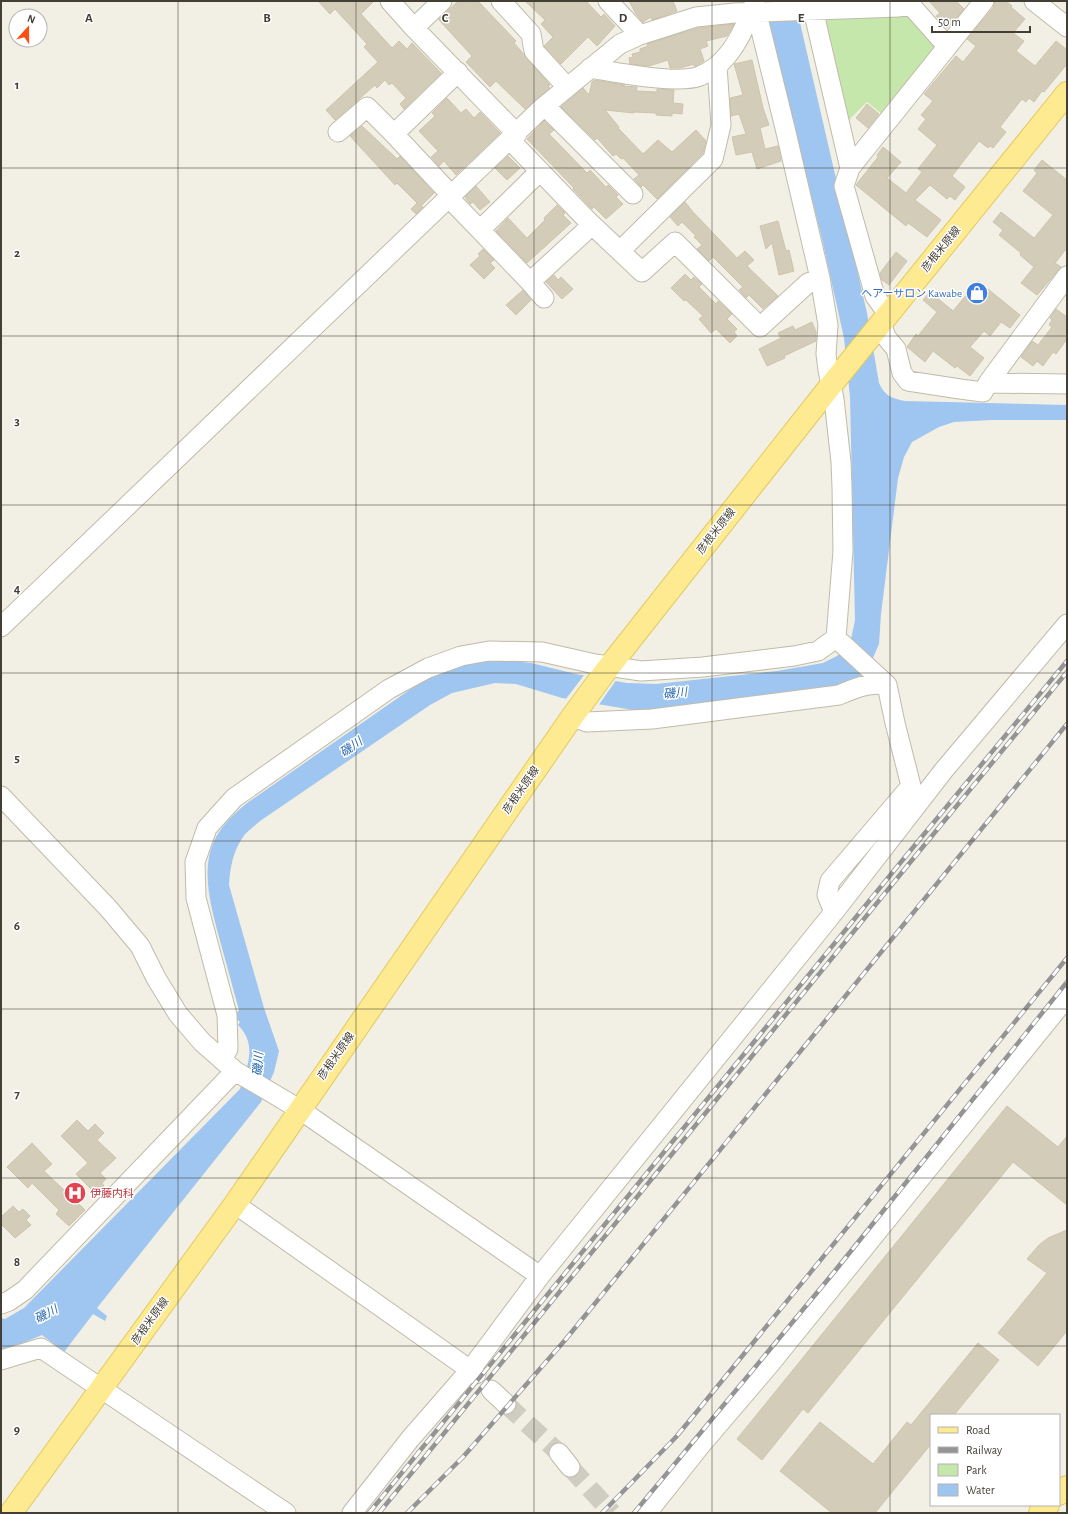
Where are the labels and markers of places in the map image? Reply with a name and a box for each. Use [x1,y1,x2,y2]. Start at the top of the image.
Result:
shop icon: ヘアーサロン Kawabe [964,280,990,306]
place label: ヘアーサロン Kawabe [861,288,962,299]
hospital icon: 伊藤内科 [62,1180,88,1206]
place label: 伊藤内科 [90,1188,134,1199]

